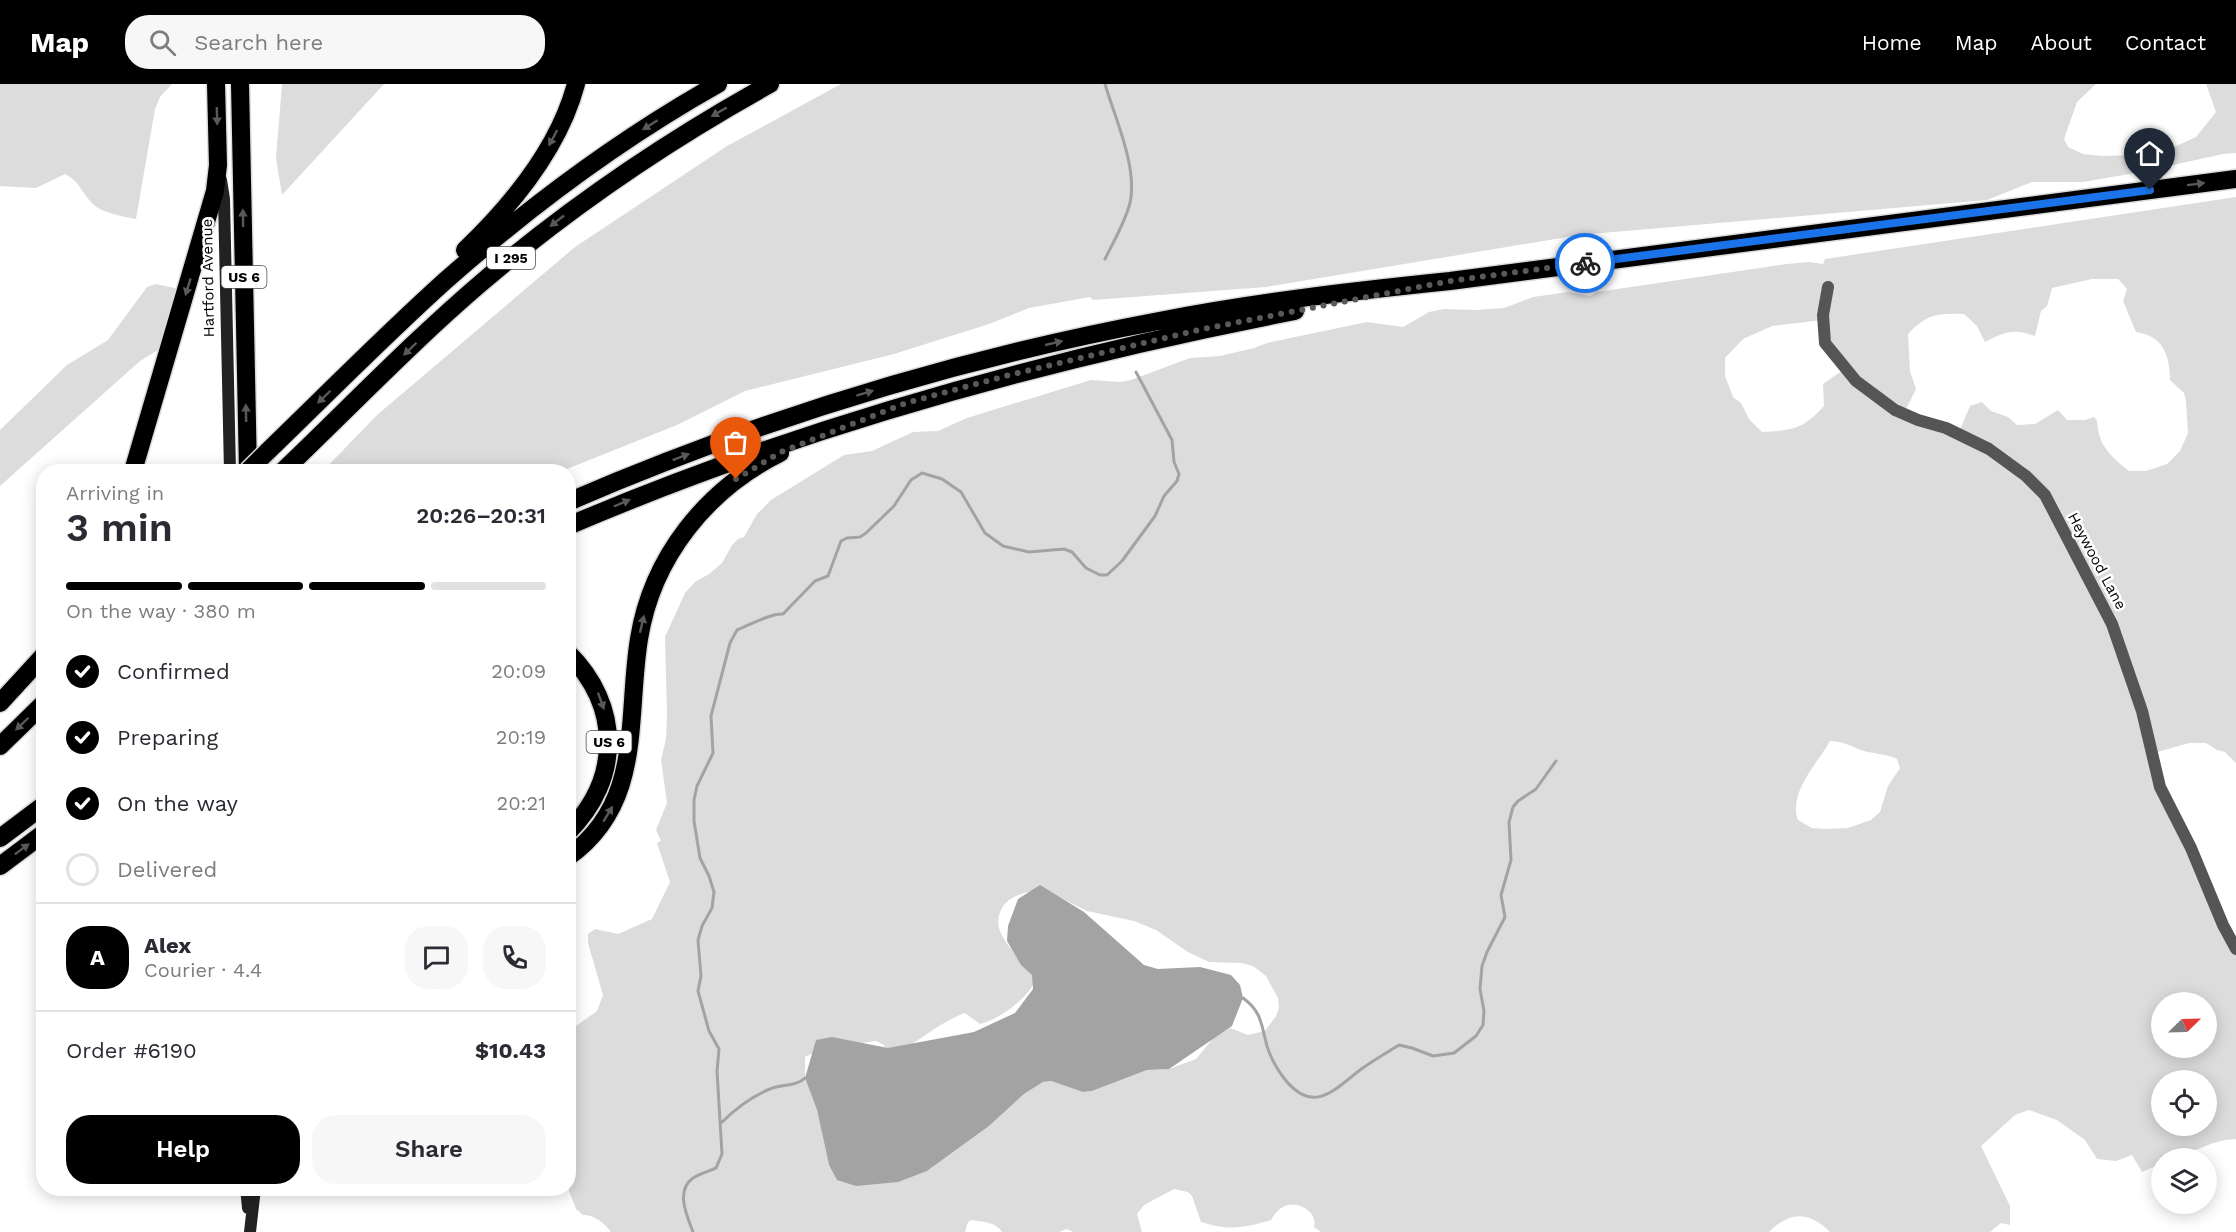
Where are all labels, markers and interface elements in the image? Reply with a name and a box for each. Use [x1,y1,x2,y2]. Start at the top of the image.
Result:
search box [125,15,545,69]
text: Map [30,26,89,59]
icon: search [146,26,179,59]
text: Search here [194,30,323,55]
text: Home [1862,30,1922,55]
text: Map [1955,30,1998,55]
text: About [2031,30,2092,55]
text: Contact [2125,30,2206,55]
one-way arrow [212,107,221,126]
one-way arrow [711,107,727,118]
one-way arrow [642,119,658,130]
pin [2124,128,2175,190]
one-way arrow [548,130,558,147]
icon: home [2133,137,2166,170]
one-way arrow [2186,179,2205,189]
one-way arrow [238,208,247,227]
one-way arrow [549,215,565,228]
street label: Hartford Avenue [198,219,218,337]
courier [1555,233,1615,293]
road number: I 295 [487,247,535,269]
icon: bike [1569,247,1602,280]
road number: US 6 [222,266,266,288]
one-way arrow [183,279,192,297]
one-way arrow [1044,338,1063,347]
one-way arrow [403,342,418,355]
one-way arrow [856,388,874,397]
one-way arrow [317,390,331,404]
one-way arrow [242,403,251,422]
pin [710,417,761,479]
icon: bag [719,426,752,459]
one-way arrow [672,451,690,461]
text: Arriving in [66,481,164,505]
one-way arrow [614,498,632,508]
text: 20:26–20:31 [416,503,546,528]
text: 3 min [66,505,173,550]
street label: Heywood Lane [2064,509,2130,613]
text: On the way · 380 m [66,599,256,623]
one-way arrow [638,615,648,633]
icon: check [66,655,99,688]
text: Confirmed [117,659,230,684]
text: 20:09 [491,659,546,683]
one-way arrow [596,692,606,710]
one-way arrow [15,717,29,731]
icon: check [66,721,99,754]
text: Preparing [117,725,218,750]
text: 20:19 [496,725,546,749]
road number: US 6 [586,731,632,753]
icon: check [66,787,99,820]
text: On the way [117,791,238,816]
text: 20:21 [497,791,546,815]
one-way arrow [602,806,613,822]
one-way arrow [13,843,29,855]
text: Delivered [117,857,217,882]
button: chat [405,926,468,989]
button: phone [483,926,546,989]
text: Alex [144,933,191,958]
text: A [90,945,105,970]
text: Courier · 4.4 [144,958,262,982]
north arrow [2151,992,2217,1058]
map controls [2151,992,2217,1214]
text: Order #6190 [66,1038,197,1063]
text: $10.43 [475,1038,546,1063]
button: locate [2151,1070,2217,1136]
button: Help [66,1115,300,1184]
button: Share [312,1115,546,1184]
button: layers [2151,1148,2217,1214]

